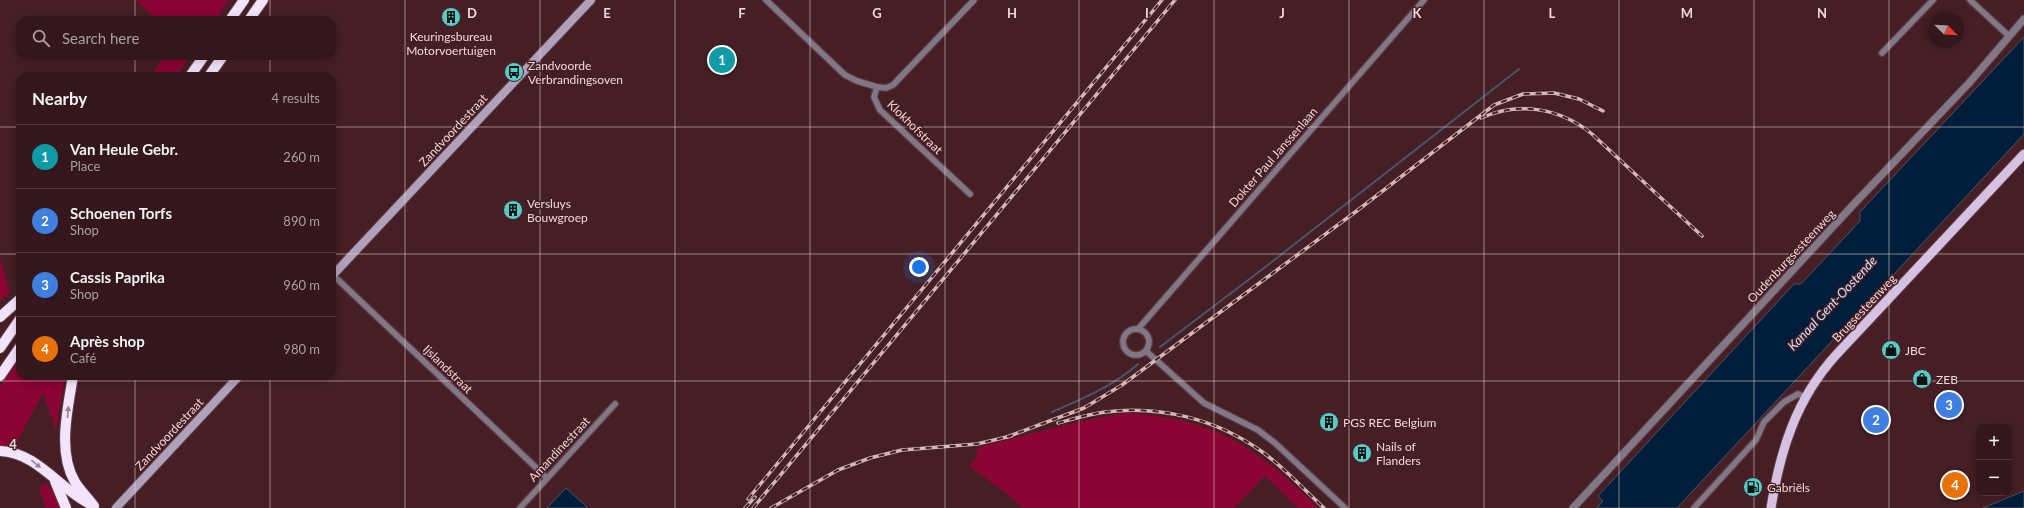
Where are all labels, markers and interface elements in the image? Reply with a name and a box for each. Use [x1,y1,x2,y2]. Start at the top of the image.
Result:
text: D [467,5,477,21]
text: E [603,5,611,21]
text: F [738,5,746,21]
text: G [872,5,882,21]
text: H [1007,5,1017,21]
text: I [1145,5,1149,21]
text: J [1279,5,1285,21]
text: K [1413,5,1423,21]
text: L [1549,5,1556,21]
text: M [1681,5,1693,21]
text: N [1817,5,1827,21]
building icon: Keuringsbureau Motorvoertuigen [440,6,462,28]
north arrow [1928,12,1964,48]
search box [16,16,336,60]
icon: search [30,27,52,49]
text: Search here [62,29,139,47]
place label: Keuringsbureau Motorvoertuigen [406,29,496,58]
pin: 1 [709,45,735,75]
place label: Zandvoorde Verbrandingsoven [528,58,623,87]
bus stop icon: Zandvoorde Verbrandingsoven [503,61,525,83]
text: Nearby [32,88,87,109]
text: 4 results [272,90,320,106]
street label: Zandvoordestraat [416,90,491,169]
street label: Klokhofstraat [884,97,946,158]
street label: Dokter Paul Janssenlaan [1226,104,1320,210]
text: Van Heule Gebr. [70,140,178,158]
text: 1 [41,149,49,165]
text: 260 m [283,149,320,165]
text: Place [70,158,100,174]
place label: Versluys Bouwgroep [527,196,588,225]
building icon: Versluys Bouwgroep [502,199,524,221]
text: Schoenen Torfs [70,204,172,222]
street label: Oudenburgsesteenweg [1744,206,1838,306]
text: 2 [41,213,49,229]
text: 890 m [283,213,320,229]
text: Shop [70,222,99,238]
water label: Kanaal Gent-Oostende [1784,252,1880,354]
your location [909,257,929,277]
text: Cassis Paprika [70,268,165,286]
street label: Brugsesteenweg [1829,271,1899,345]
text: 3 [41,277,49,293]
text: 960 m [283,277,320,293]
text: Shop [70,286,99,302]
text: Après shop [70,332,145,350]
shop icon: JBC [1880,339,1902,361]
text: 4 [41,341,49,357]
text: 980 m [283,341,320,357]
street label: Ijslandstraat [420,342,477,397]
place label: JBC [1905,343,1926,358]
text: Café [70,350,96,366]
shop icon: ZEB [1911,368,1933,390]
place label: ZEB [1936,372,1958,387]
pin: 3 [1936,390,1962,420]
street label: Zandvoordestraat [132,394,207,473]
pin: 2 [1863,405,1889,435]
one-way arrow [64,406,71,418]
building icon: PGS REC Belgium [1318,411,1340,433]
street label: Amandinestraat [525,413,593,485]
place label: PGS REC Belgium [1343,415,1437,430]
map controls [1976,424,2012,496]
button: + [1976,424,2012,460]
text: 4 [9,436,17,452]
place label: Nails of Flanders [1376,439,1421,468]
building icon: Nails of Flanders [1351,442,1373,464]
one-way arrow [30,460,41,469]
button: − [1976,460,2012,496]
pin: 4 [1942,470,1968,500]
fuel station icon: Gabriëls [1742,476,1764,498]
place label: Gabriëls [1767,480,1810,495]

